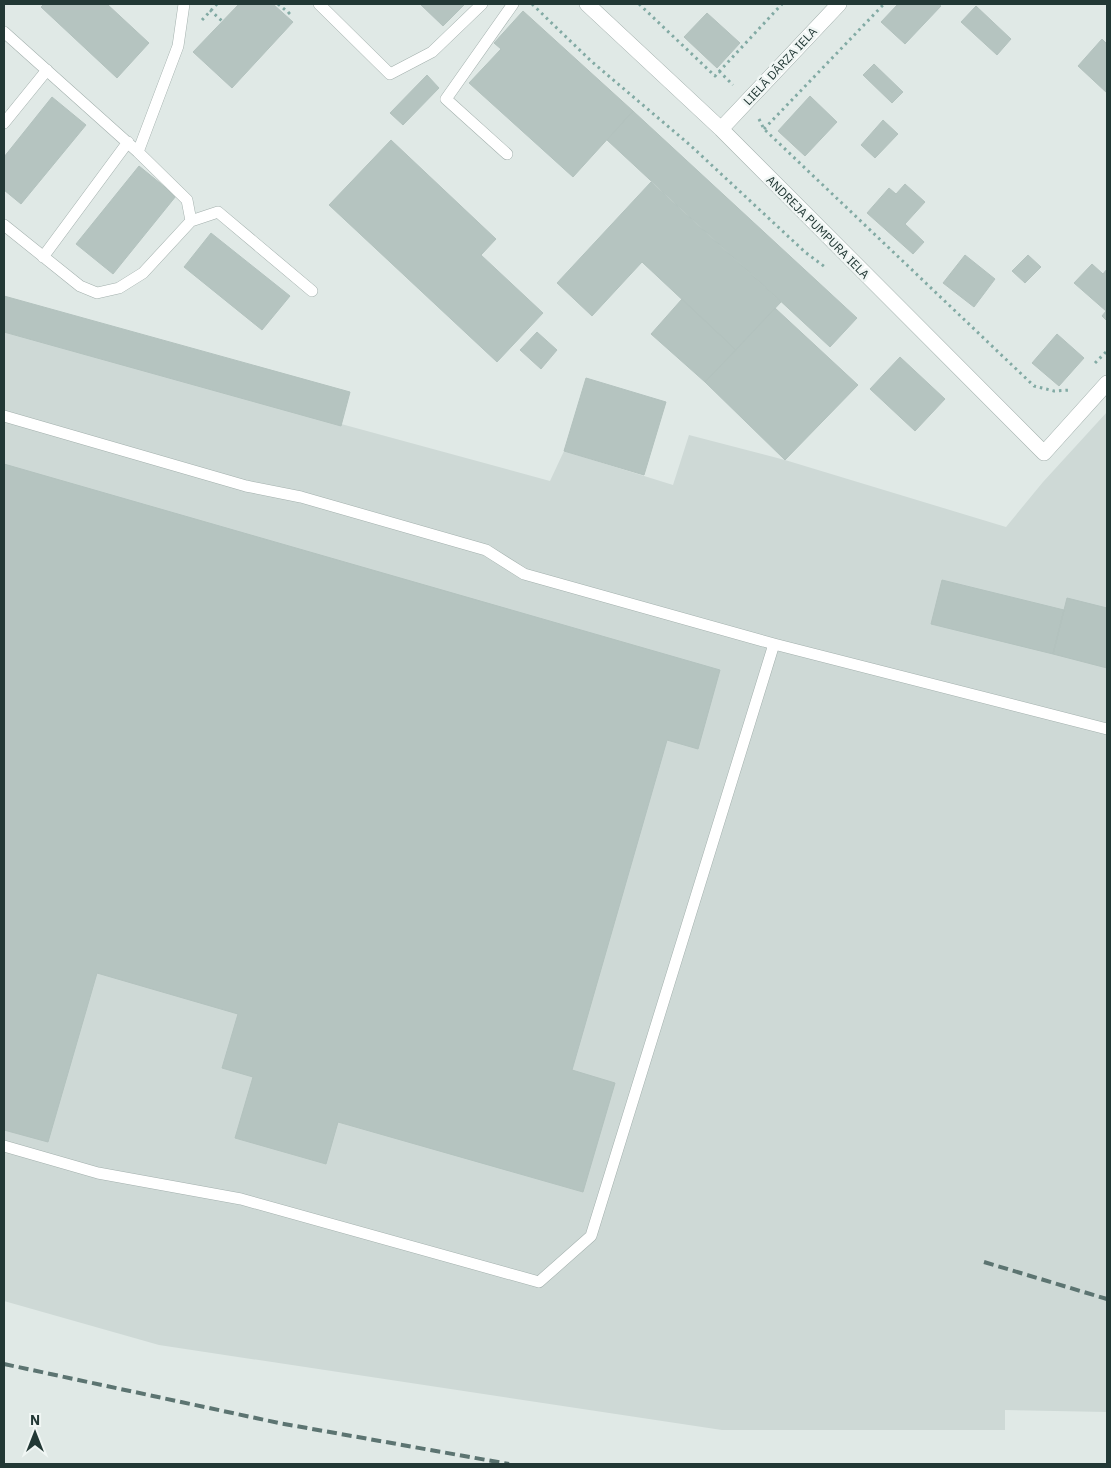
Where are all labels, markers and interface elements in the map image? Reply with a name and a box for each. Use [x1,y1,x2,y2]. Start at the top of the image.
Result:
street label: LIELĀ DĀRZA IELA [740,24,820,108]
street label: ANDREJA PUMPURA IELA [763,172,873,282]
north arrow [10,1408,60,1458]
text: N [30,1411,40,1429]

